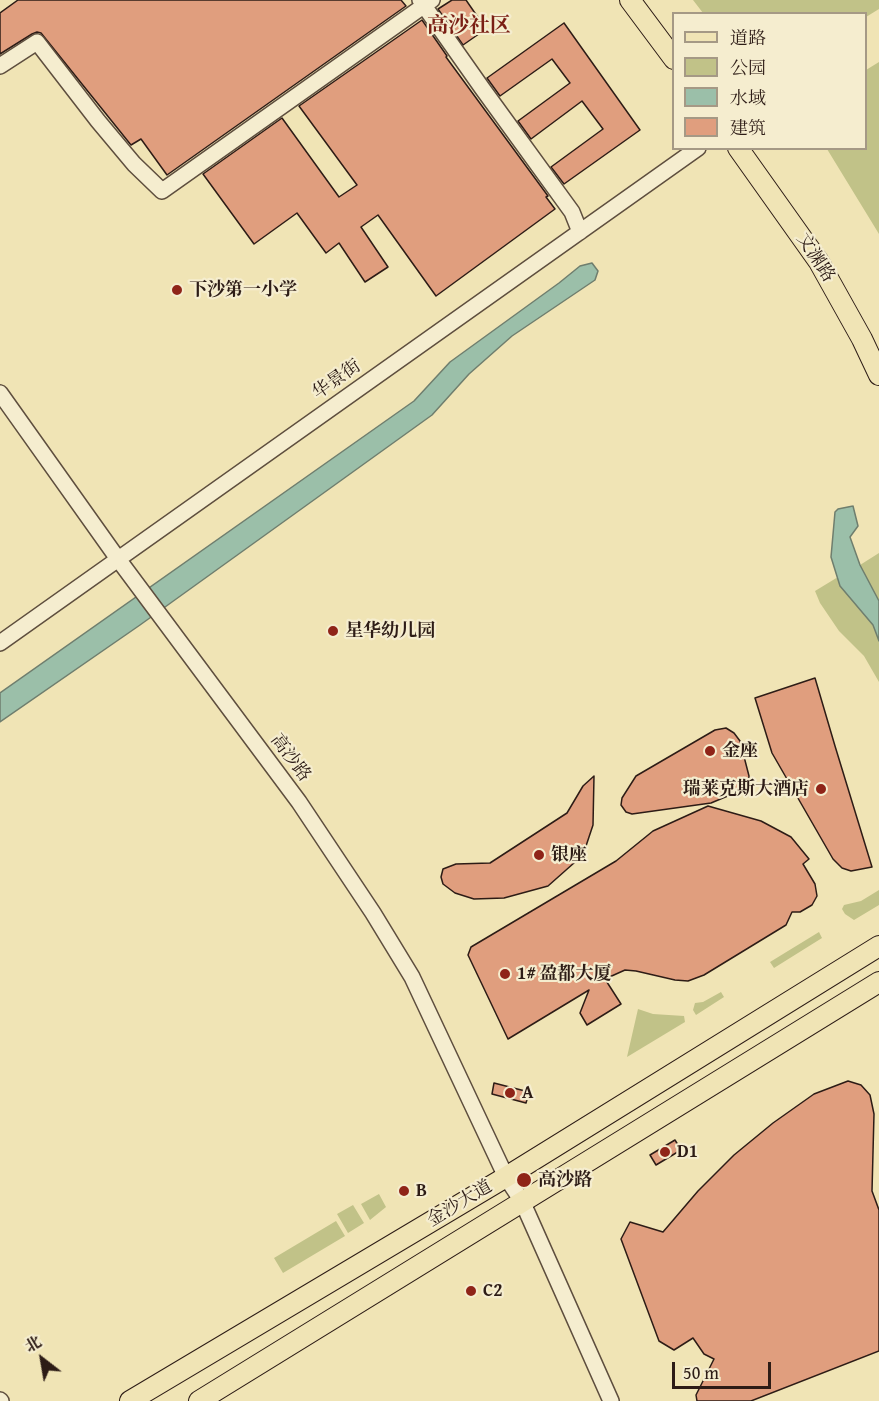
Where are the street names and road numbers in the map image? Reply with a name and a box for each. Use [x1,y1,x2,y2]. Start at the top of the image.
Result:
street label: 文渊路 [791,229,839,287]
street label: 华景街 [309,356,365,404]
street label: 高沙路 [265,730,315,786]
street label: 金沙大道 [424,1176,496,1232]

